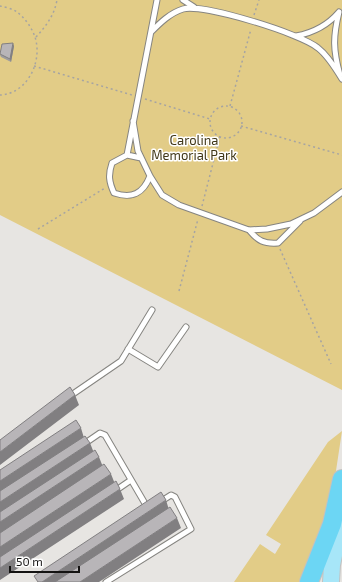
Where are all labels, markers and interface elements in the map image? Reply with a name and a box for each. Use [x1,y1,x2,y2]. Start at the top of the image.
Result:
park label: Carolina Memorial Park [151,132,237,163]
scale bar [10,548,79,574]
text: 50 m [16,554,43,568]

